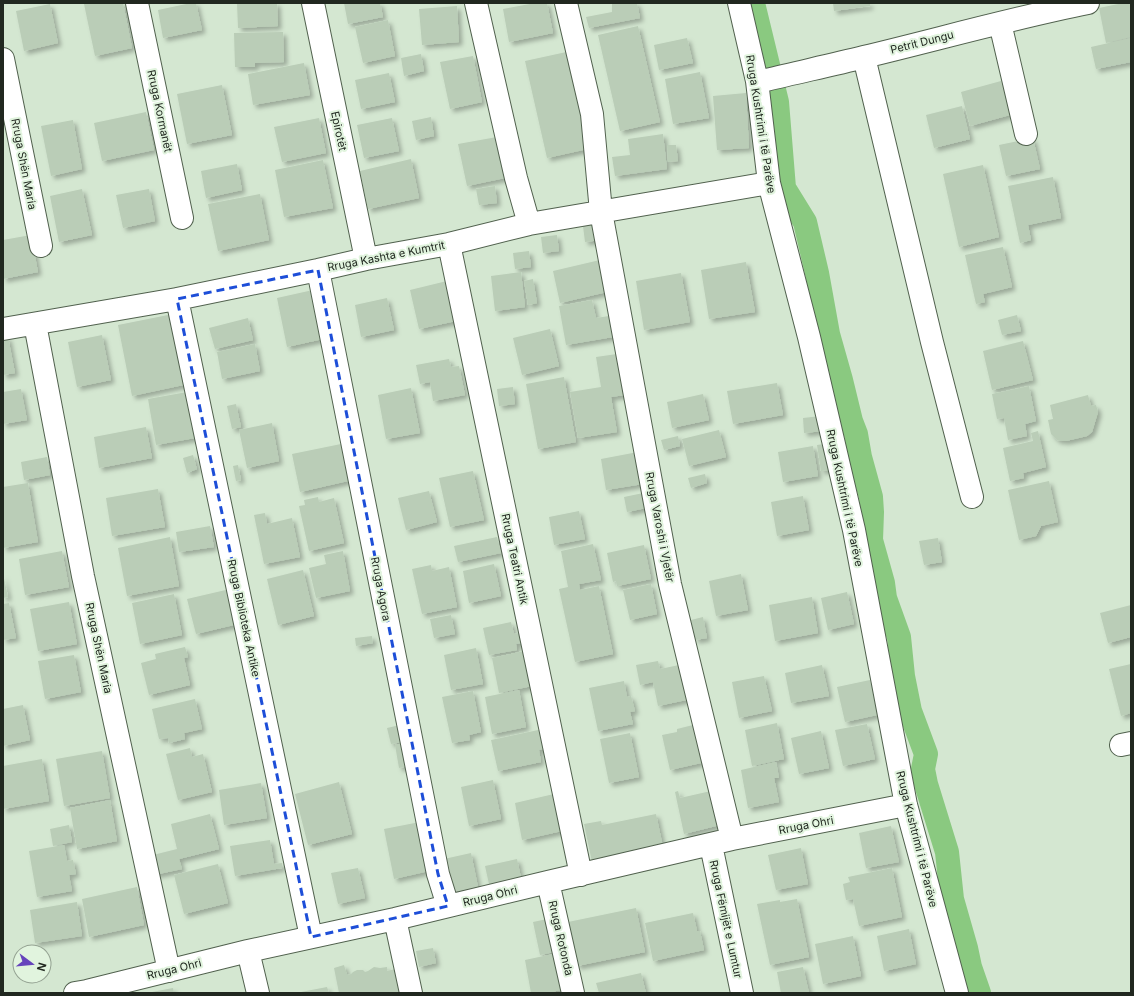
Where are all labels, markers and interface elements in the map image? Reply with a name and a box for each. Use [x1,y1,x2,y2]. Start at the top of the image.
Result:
street label: Petrit Dungu [889,27,955,57]
street label: Rruga Kushtrimi i të Parëve [743,54,779,194]
street label: Rruga Kormanët [144,68,176,154]
street label: Epirotët [328,110,350,152]
street label: Rruga Shën Maria [8,117,40,211]
street label: Rruga Kashta e Kumtrit [326,238,446,274]
street label: Rruga Kushtrimi i të Parëve [824,428,866,568]
street label: Rruga Varoshi i Vjetër [642,471,678,583]
street label: Rruga Teatri Antik [499,512,531,606]
street label: Rruga Agora [368,556,394,622]
street label: Rruga Biblioteka Antike [225,558,263,678]
street label: Rruga Shën Maria [83,601,115,695]
street label: Rruga Kushtrimi i të Parëve [893,769,941,909]
street label: Rruga Ohri [777,813,835,837]
street label: Rruga Fëmijët e Lumtur [707,859,745,979]
street label: Rruga Ohri [461,882,519,910]
street label: Rruga Rotonda [546,899,576,977]
north arrow [12,944,52,984]
street label: Rruga Ohri [145,955,203,983]
text: N [34,961,49,973]

